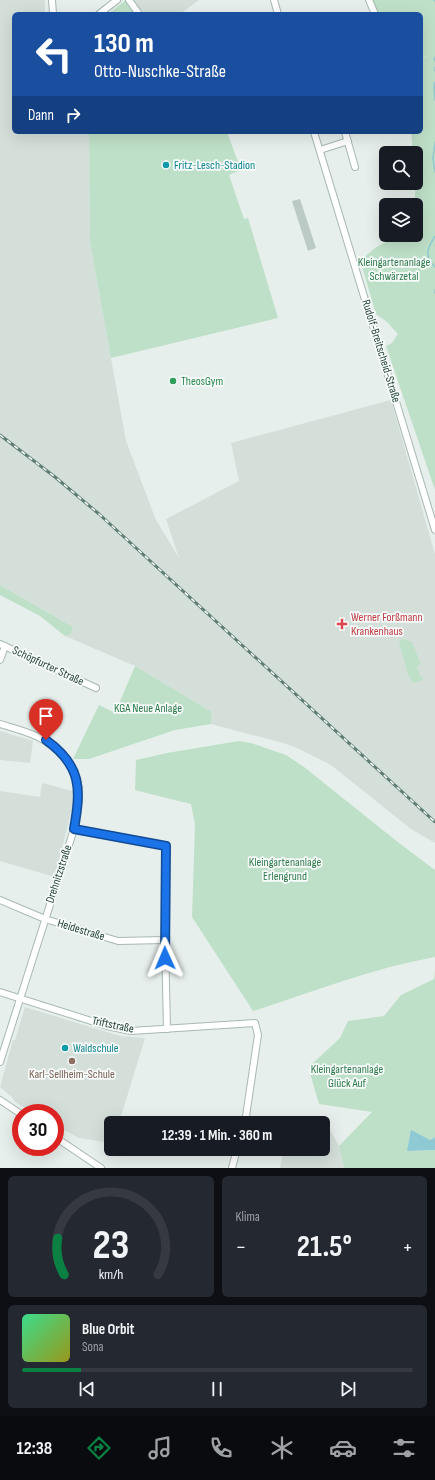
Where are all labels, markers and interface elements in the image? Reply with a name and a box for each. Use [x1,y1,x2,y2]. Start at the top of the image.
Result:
text: 130 m [94,27,154,60]
icon: left [28,28,80,80]
text: Otto-Nuschke-Straße [94,61,226,82]
icon: right [62,104,84,126]
text: Dann [28,106,54,125]
map controls [379,146,423,242]
button: search [379,146,423,190]
place label: Fritz-Lesch-Stadion [174,158,255,173]
marker: Fritz-Lesch-Stadion [161,160,171,170]
button: layers [379,198,423,242]
park label: Kleingartenanlage Schwärzetal [358,255,430,284]
street label: Rudolf-Breitscheid-Straße [358,298,404,404]
place label: TheosGym [181,374,223,389]
marker: TheosGym [168,376,178,386]
place label: Werner Forßmann Krankenhaus [351,610,423,639]
marker: Werner Forßmann Krankenhaus [336,618,348,630]
street label: Schöpfurter Straße [10,643,86,689]
pin [29,699,63,740]
park label: KGA Neue Anlage [114,701,182,716]
icon: arrive [35,705,57,727]
street label: Drehnitzstraße [43,843,75,905]
park label: Kleingartenanlage Erlengrund [249,855,321,884]
street label: Heidestraße [56,916,107,944]
position arrow [144,937,186,979]
street label: Triftstraße [91,1013,135,1037]
place label: Waldschule [73,1041,119,1056]
marker: Waldschule [60,1043,70,1053]
marker: Karl-Sellheim-Schule [67,1056,77,1066]
park label: Kleingartenanlage Glück Auf [311,1062,383,1091]
place label: Karl-Sellheim-Schule [29,1067,115,1082]
speed limit sign: 30 [12,1104,64,1156]
text: 12:39 · 1 Min. · 360 m [162,1126,272,1145]
text: Klima [236,1209,260,1225]
text: 23 [92,1220,129,1269]
text: 21.5° [297,1229,352,1265]
text: − [236,1234,246,1261]
text: + [402,1234,413,1261]
text: km/h [98,1265,123,1282]
text: Blue Orbit [82,1320,134,1339]
text: Sona [82,1339,104,1355]
icon: previous [76,1378,98,1400]
icon: pause [206,1378,228,1400]
icon: next [337,1378,359,1400]
icon: directions [85,1434,113,1462]
icon: music [146,1434,174,1462]
icon: phone [207,1434,235,1462]
icon: climate [268,1434,296,1462]
icon: car [329,1434,357,1462]
icon: filters [390,1434,418,1462]
text: 12:38 [17,1438,52,1459]

